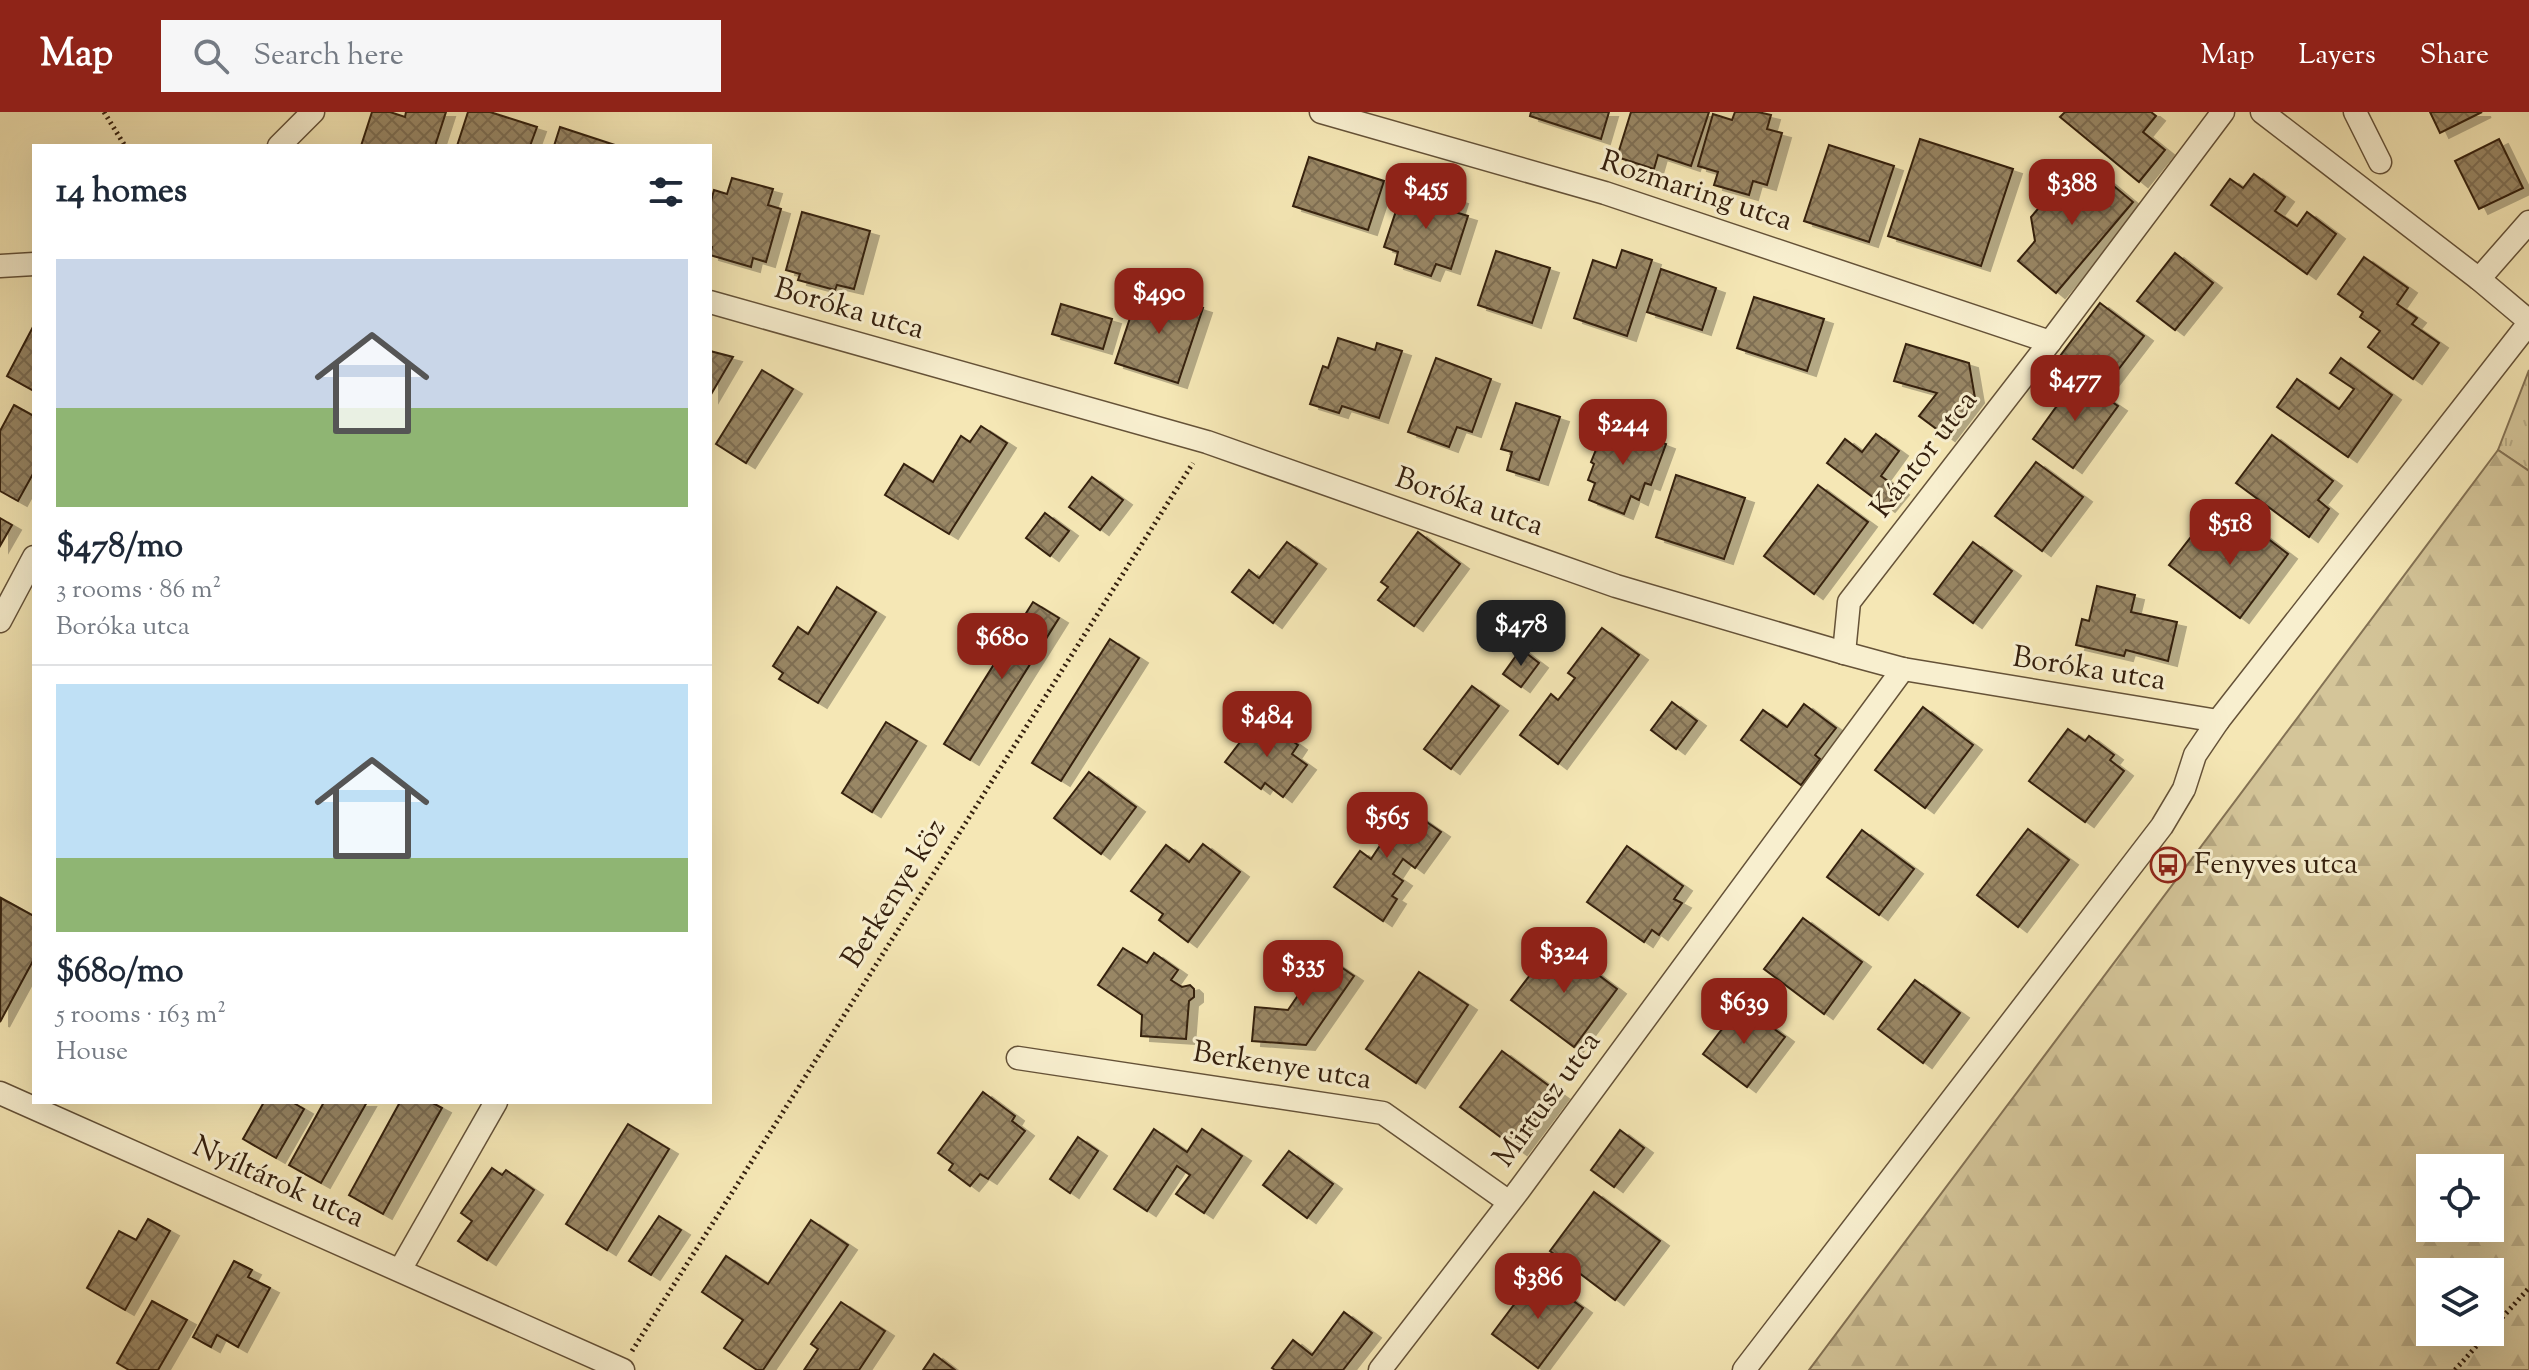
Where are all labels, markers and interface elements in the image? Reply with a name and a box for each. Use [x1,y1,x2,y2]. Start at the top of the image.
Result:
search box [161,20,721,92]
text: Map [40,29,113,83]
icon: search [189,34,233,78]
text: Search here [253,35,404,78]
text: Map [2201,36,2254,76]
text: Layers [2298,36,2376,76]
text: Share [2420,36,2489,76]
street label: Rozmaring utca [1594,141,1798,243]
pin: $388 [2025,159,2119,227]
pin: $455 [1379,163,1473,231]
text: $388 [2047,166,2097,203]
text: 14 homes [56,168,187,217]
icon: filters [644,170,688,214]
text: $455 [1404,170,1448,207]
street label: Boróka utca [769,268,929,352]
pin: $490 [1112,268,1206,336]
text: $490 [1132,275,1186,312]
icon: home [300,311,444,455]
pin: $477 [2028,355,2122,423]
text: $477 [2048,362,2102,399]
street label: Kántor utca [1861,382,1989,528]
pin: $244 [1576,399,1670,467]
text: $244 [1597,406,1649,443]
street label: Boróka utca [1389,458,1549,549]
pin: $518 [2183,499,2277,567]
text: $518 [2208,506,2252,543]
text: $478/mo [56,523,183,572]
text: 3 rooms · 86 m² [56,572,221,609]
pin: $478 [1474,600,1568,668]
text: $478 [1495,607,1548,644]
text: Boróka utca [56,609,190,646]
pin: $680 [955,613,1049,681]
text: $680 [975,620,1029,657]
street label: Boróka utca [2009,637,2169,703]
pin: $484 [1220,691,1314,759]
text: $484 [1241,698,1293,735]
icon: home [300,736,444,880]
pin: $565 [1340,792,1434,860]
text: $565 [1365,799,1409,836]
street label: Berkenye köz [832,811,958,977]
place label: Fenyves utca [2194,844,2358,887]
bus stop icon: Fenyves utca [2149,846,2187,884]
pin: $324 [1517,927,1611,995]
text: $324 [1539,934,1589,971]
pin: $335 [1256,940,1350,1008]
text: $335 [1281,947,1325,984]
text: $680/mo [56,948,184,997]
pin: $639 [1697,978,1791,1046]
text: $639 [1719,985,1769,1022]
text: 5 rooms · 163 m² [56,997,226,1034]
street label: Mirtusz utca [1484,1023,1612,1177]
street label: Berkenye utca [1190,1032,1375,1102]
text: House [56,1034,128,1071]
street label: Nyíltárok utca [185,1126,371,1240]
map controls [2416,1154,2504,1346]
button: locate [2416,1154,2504,1242]
pin: $386 [1491,1253,1585,1321]
button: layers [2416,1258,2504,1346]
text: $386 [1513,1260,1563,1297]

